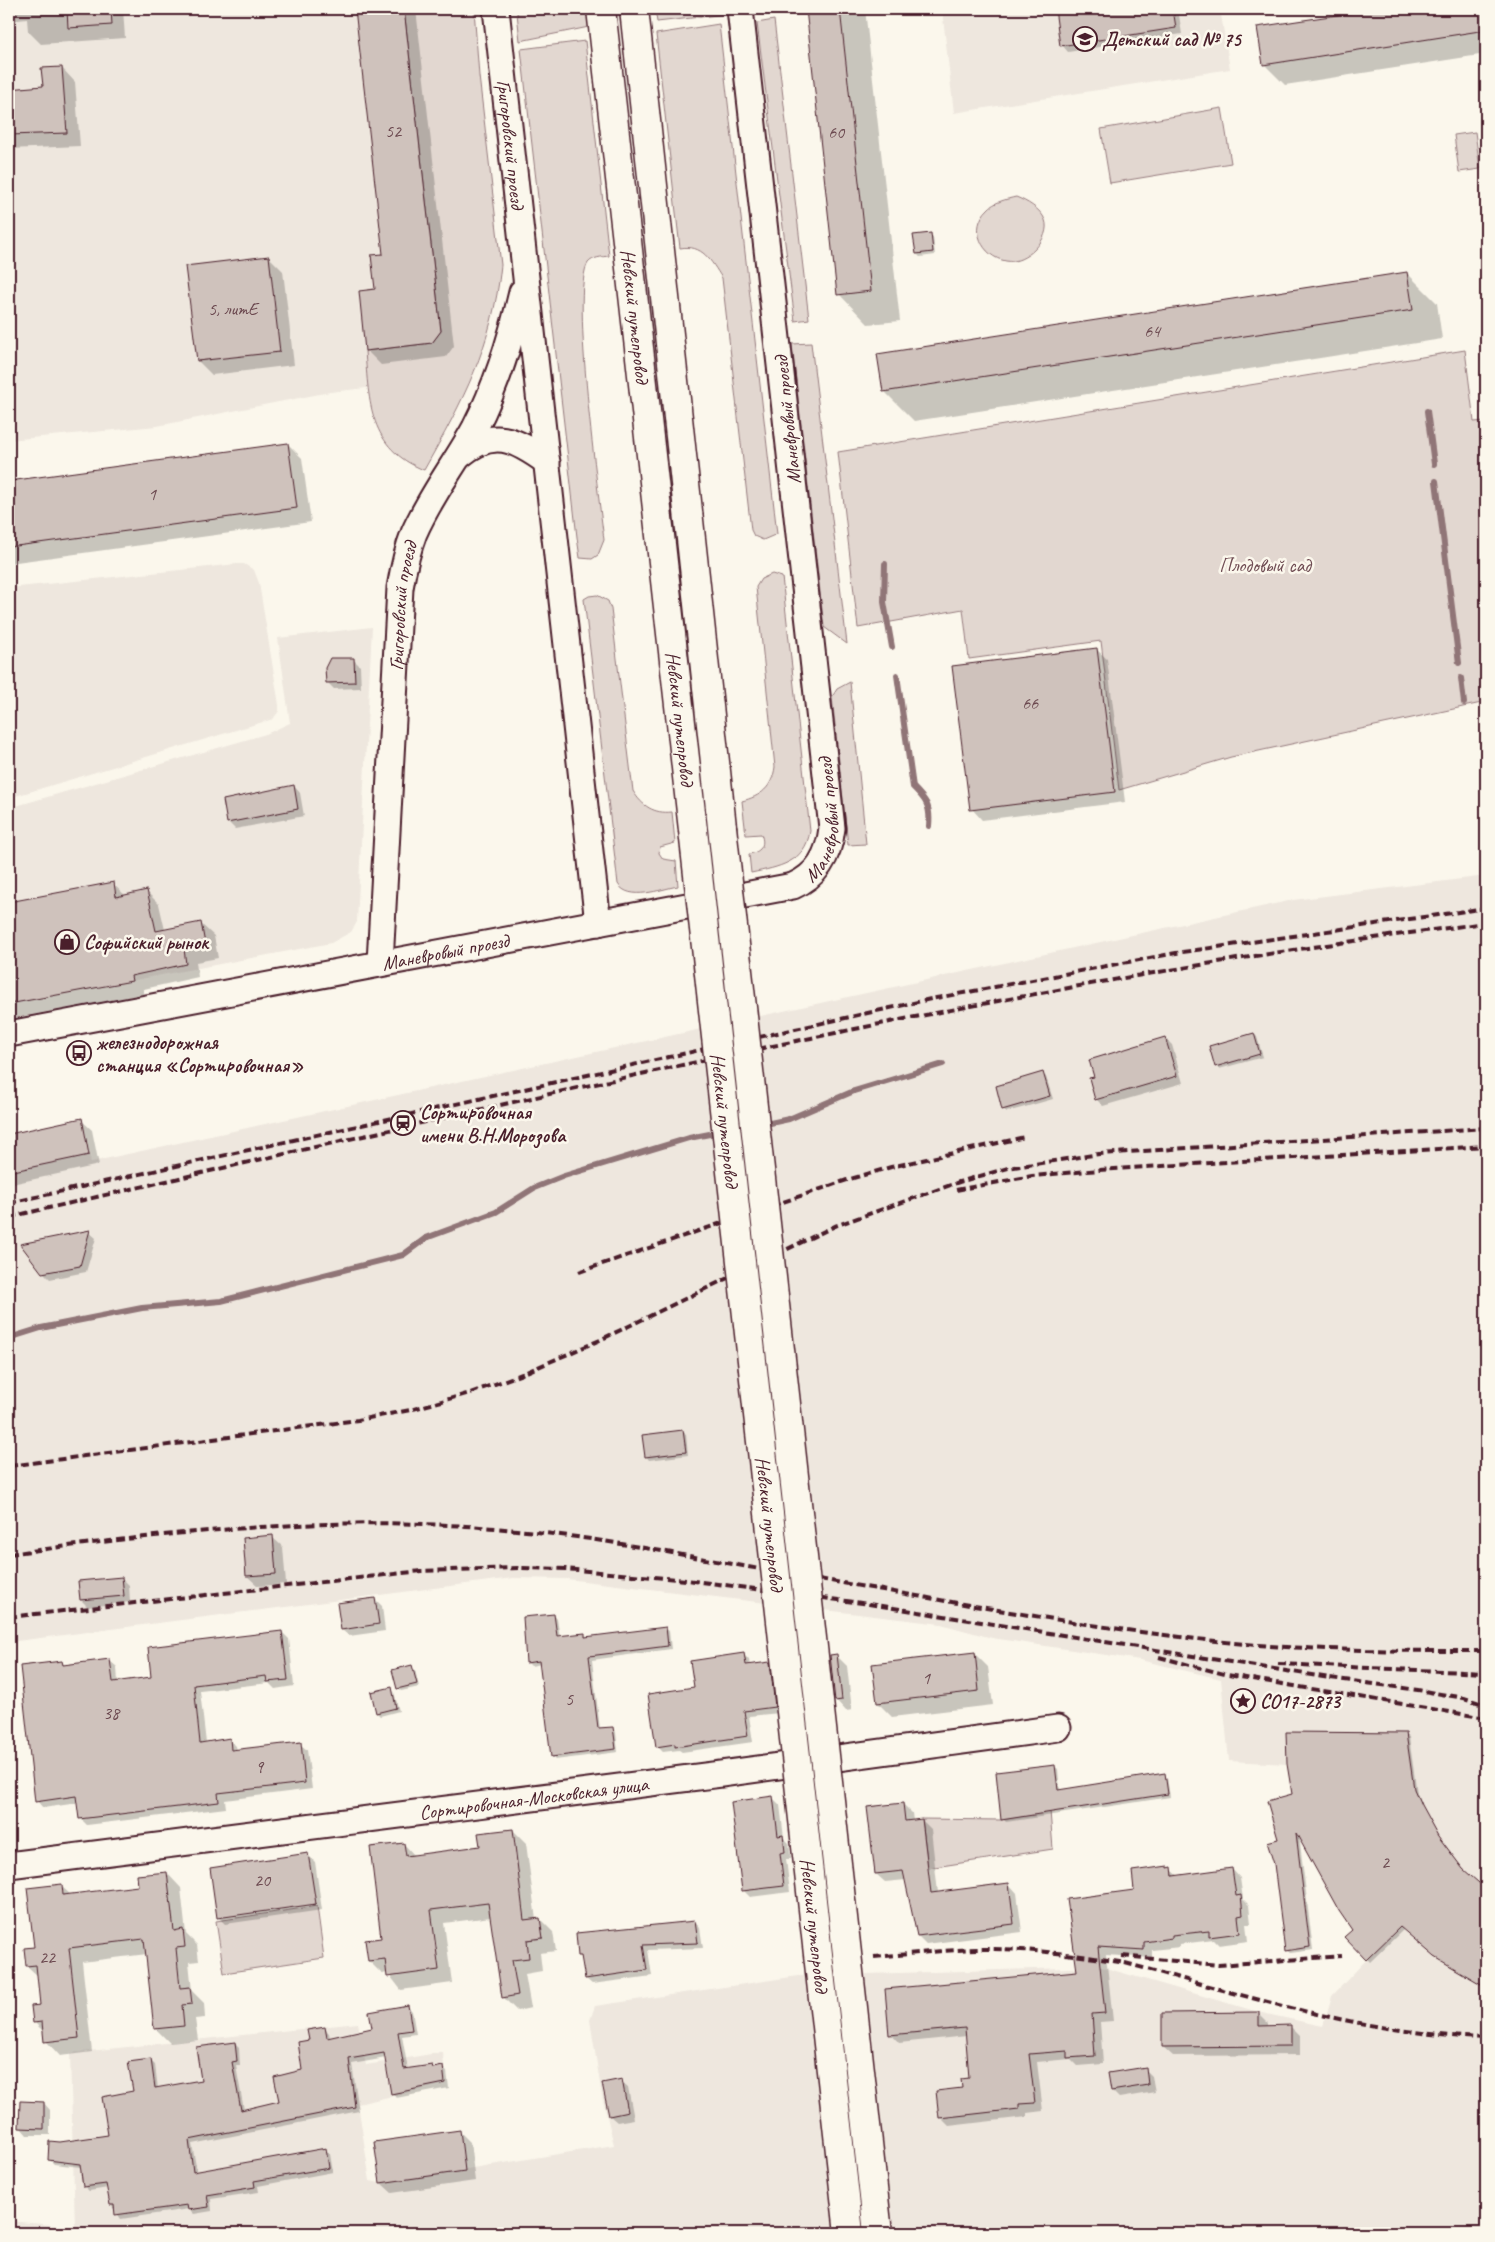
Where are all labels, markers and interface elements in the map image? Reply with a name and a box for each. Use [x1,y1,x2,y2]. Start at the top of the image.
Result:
school or university icon: Детский сад № 75 [1072,26,1098,52]
place label: Детский сад № 75 [1102,27,1243,52]
street label: Григоровский проезд [491,78,530,212]
house number: 52 [385,120,403,142]
house number: 60 [828,121,846,143]
street label: Невский путепровод [615,248,655,387]
house number: 5, литЕ [208,298,260,320]
house number: 64 [1144,320,1162,342]
street label: Маневровый проезд [768,353,807,485]
house number: 1 [148,483,157,505]
street label: Григоровский проезд [384,536,424,671]
park label: Плодовый сад [1219,553,1312,578]
street label: Невский путепровод [660,650,700,789]
house number: 66 [1022,692,1039,714]
street label: Маневровый проезд [799,754,845,888]
street label: Маневровый проезд [380,928,513,976]
shop icon: Софийский рынок [54,929,80,955]
place label: Софийский рынок [84,930,210,955]
place label: железнодорожная станция «Сортировочная» [96,1030,304,1078]
bus stop icon: железнодорожная станция «Сортировочная» [66,1040,92,1066]
street label: Невский путепровод [705,1052,745,1191]
place label: Сортировочная имени В.Н.Морозова [420,1100,567,1149]
station icon: Сортировочная имени В.Н.Морозова [390,1110,416,1136]
street label: Невский путепровод [750,1455,790,1595]
house number: 1 [922,1667,931,1689]
house number: 5 [565,1688,574,1710]
place icon: СО17-2873 [1230,1688,1256,1714]
place label: СО17-2873 [1260,1689,1342,1714]
house number: 38 [103,1702,121,1724]
house number: 9 [255,1756,265,1778]
street label: Сортировочная-Московская улица [418,1771,651,1825]
house number: 2 [1381,1851,1391,1873]
street label: Невский путепровод [794,1857,834,1996]
house number: 20 [254,1869,272,1891]
house number: 22 [39,1946,57,1968]

